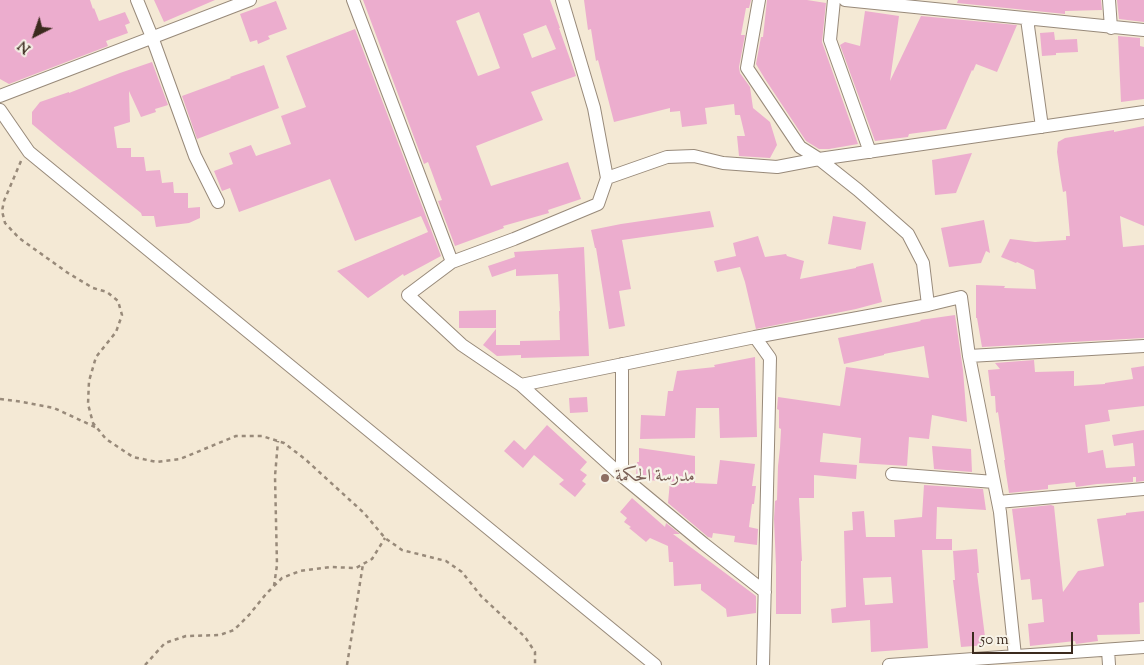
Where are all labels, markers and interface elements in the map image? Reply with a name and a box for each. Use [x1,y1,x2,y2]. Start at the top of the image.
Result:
north arrow [10,10,60,60]
text: N [14,35,36,58]
place label: مدرسة الحكمة [615,467,695,489]
marker: مدرسة الحكمة [599,472,611,484]
scale bar [974,622,1075,654]
text: 50 m [980,630,1009,651]

